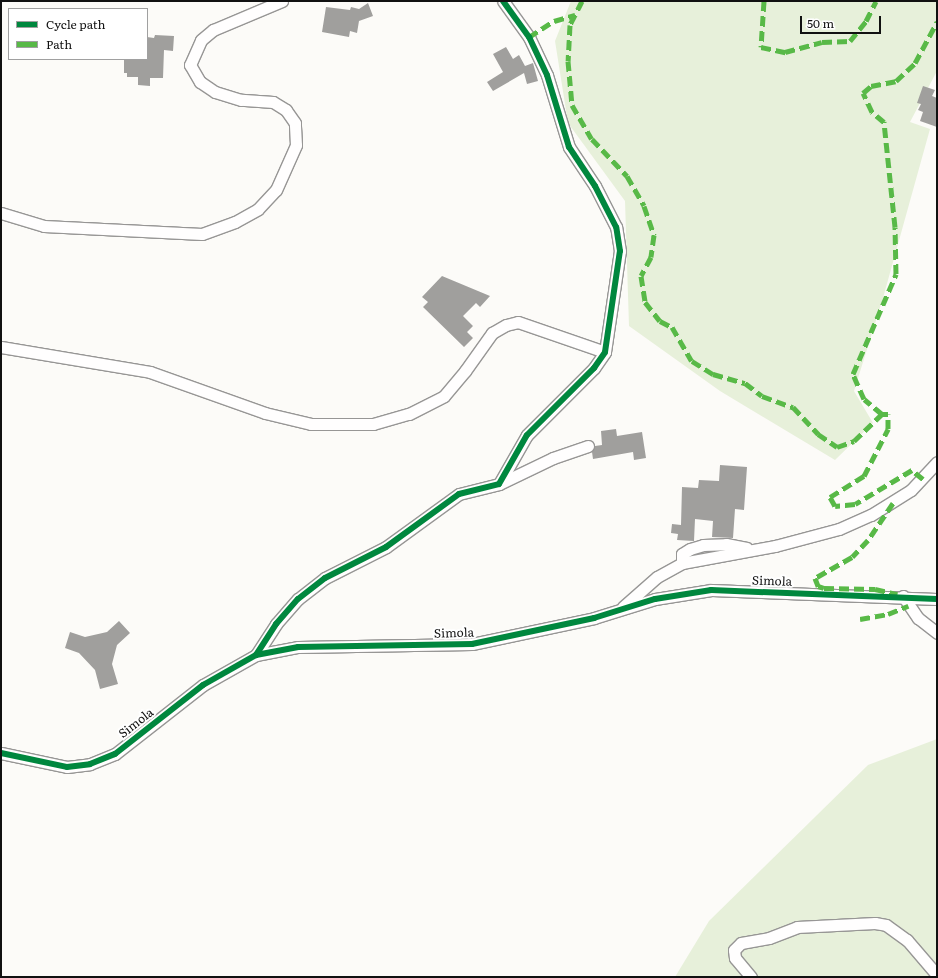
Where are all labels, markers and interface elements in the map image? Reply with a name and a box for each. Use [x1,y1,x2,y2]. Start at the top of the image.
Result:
legend [8,8,148,60]
scale bar [802,8,883,34]
text: 50 m [807,14,834,32]
text: Cycle path [46,15,106,33]
text: Path [46,35,72,53]
street label: Simola [752,573,792,589]
street label: Simola [434,625,474,641]
street label: Simola [116,705,156,741]

